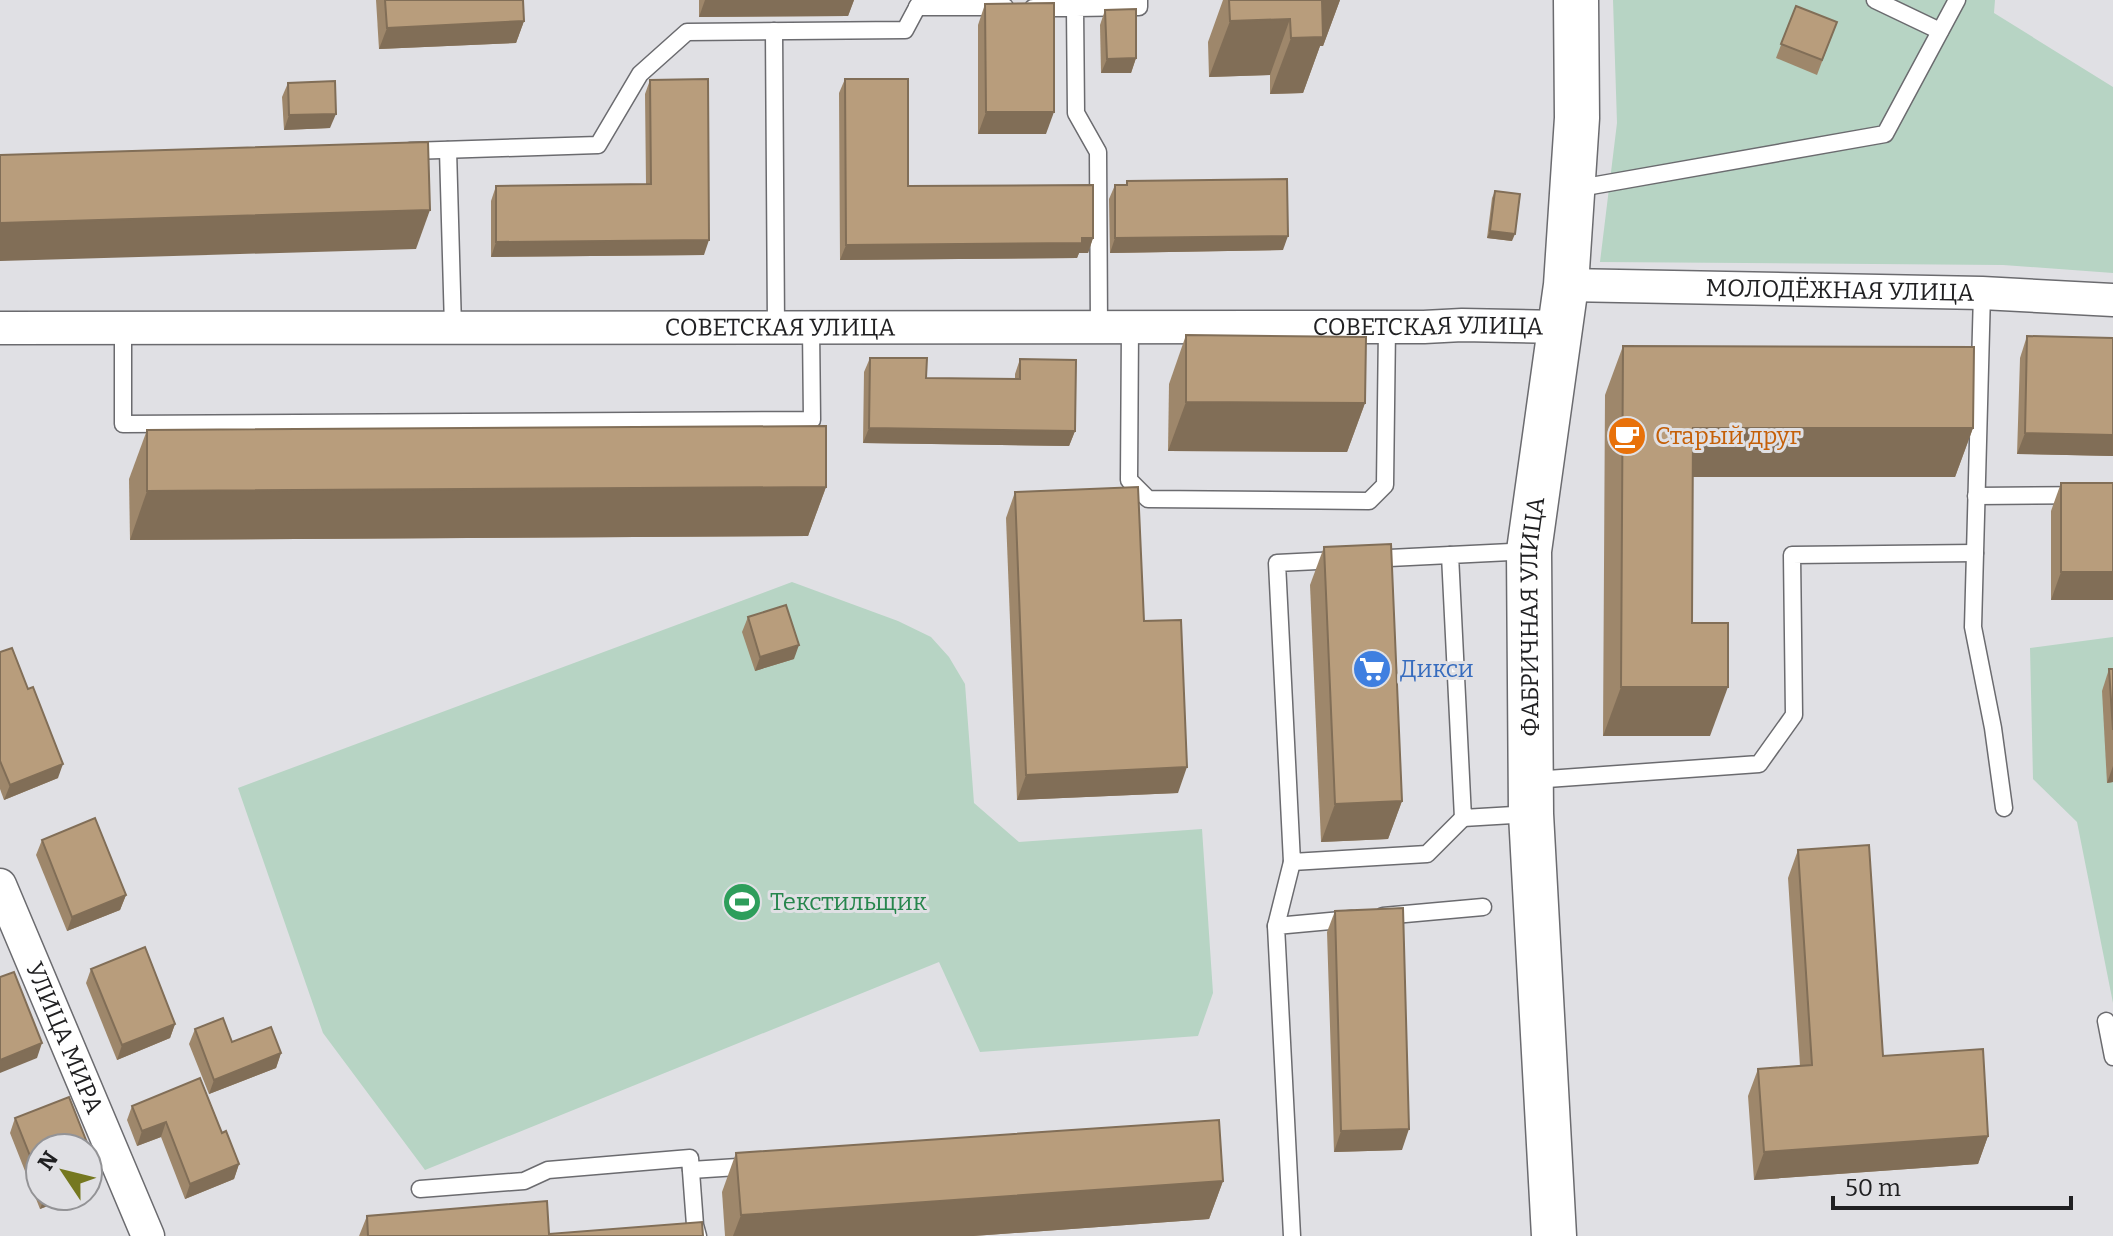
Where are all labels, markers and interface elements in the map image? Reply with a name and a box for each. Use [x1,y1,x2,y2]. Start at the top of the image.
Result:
street label: МОЛОДЁЖНАЯ УЛИЦА [1706,274,1974,307]
street label: СОВЕТСКАЯ УЛИЦА [1313,311,1543,341]
street label: СОВЕТСКАЯ УЛИЦА [665,313,895,342]
cafe icon: Старый друг [1606,415,1648,457]
place label: Старый друг [1655,422,1801,450]
street label: ФАБРИЧНАЯ УЛИЦА [1515,495,1550,737]
supermarket icon: Дикси [1351,648,1393,690]
place label: Дикси [1400,655,1474,683]
sports icon: Текстильщик [721,881,763,923]
place label: Текстильщик [770,888,927,916]
street label: УЛИЦА МИРА [20,958,109,1118]
north arrow [24,1132,104,1212]
text: N [32,1146,64,1176]
scale bar [1833,1160,2071,1210]
text: 50 m [1845,1174,1901,1202]

